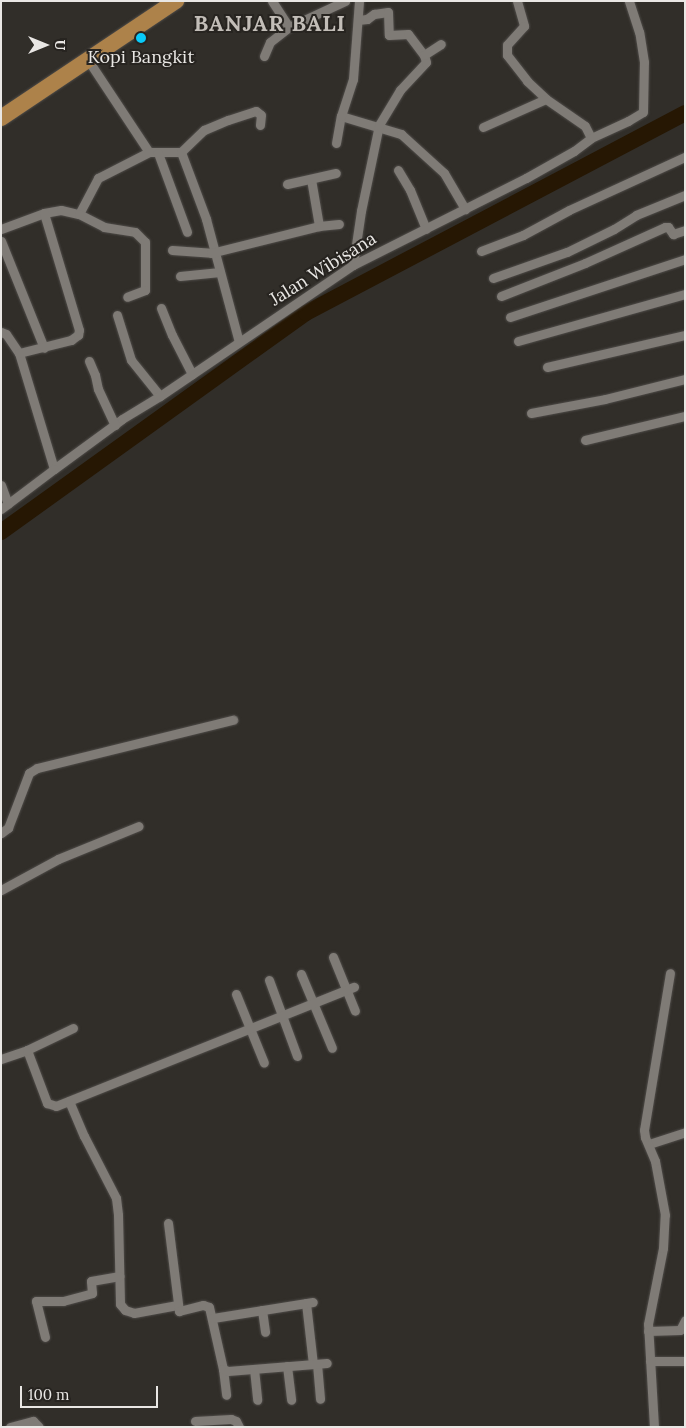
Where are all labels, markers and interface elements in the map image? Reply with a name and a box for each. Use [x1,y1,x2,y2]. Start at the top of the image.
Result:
district label: BANJAR BALI [192,11,348,37]
north arrow [20,20,70,70]
marker: Kopi Bangkit [135,32,147,44]
text: U [51,40,69,50]
place label: Kopi Bangkit [88,46,194,68]
street label: Jalan Wibisana [266,228,380,310]
scale bar [22,1376,160,1408]
text: 100 m [28,1385,69,1404]

